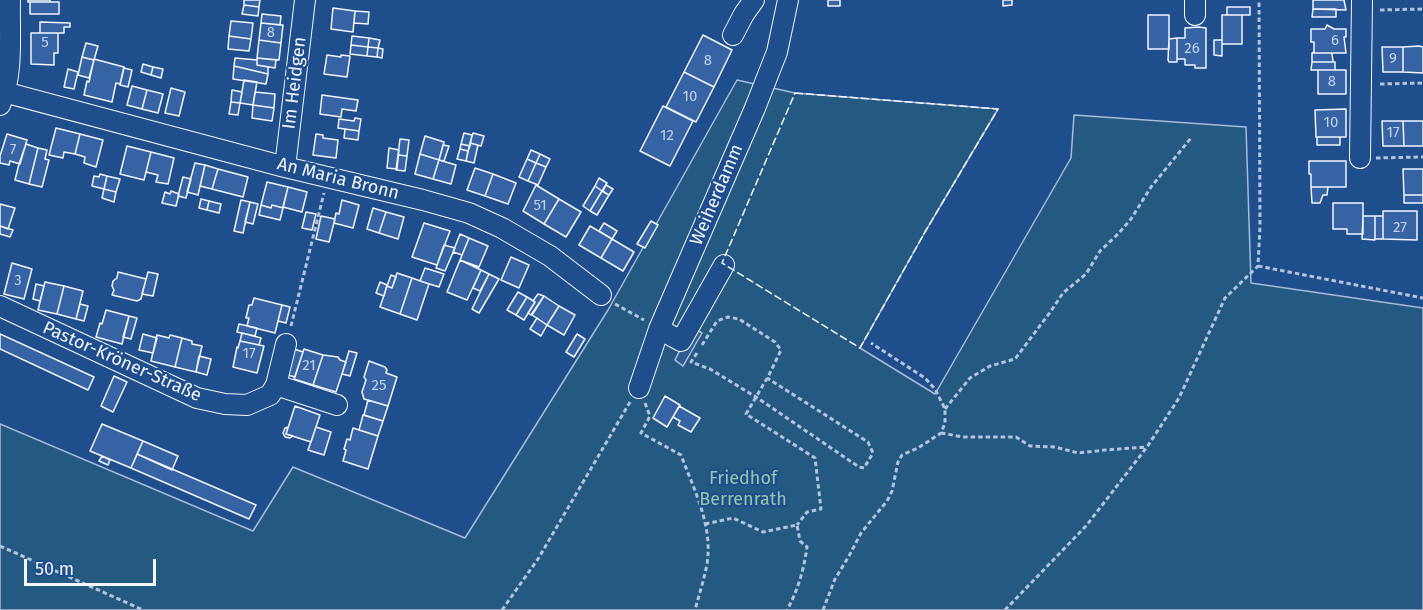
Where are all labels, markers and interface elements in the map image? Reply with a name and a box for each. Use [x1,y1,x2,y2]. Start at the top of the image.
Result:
house number: 8 [267,24,275,42]
house number: 6 [1331,32,1339,50]
house number: 5 [41,34,49,52]
street label: Im Heidgen [279,36,311,130]
house number: 26 [1184,40,1200,58]
house number: 9 [1389,50,1397,68]
house number: 8 [704,52,712,70]
house number: 8 [1328,73,1336,91]
house number: 10 [683,88,697,106]
house number: 10 [1324,114,1338,132]
house number: 17 [1386,124,1400,142]
house number: 12 [660,127,674,145]
house number: 7 [10,141,16,159]
street label: Weiherdamm [686,141,748,249]
street label: An Maria Bronn [275,153,401,205]
house number: 51 [533,197,547,215]
house number: 27 [1393,219,1407,237]
house number: 3 [14,272,22,290]
street label: Pastor-Kröner-Straße [39,317,205,407]
house number: 17 [242,345,256,363]
house number: 21 [302,357,316,375]
house number: 25 [372,377,386,395]
park label: Friedhof Berrenrath [699,468,787,510]
scale bar [27,547,159,585]
text: 50 m [35,558,74,580]

